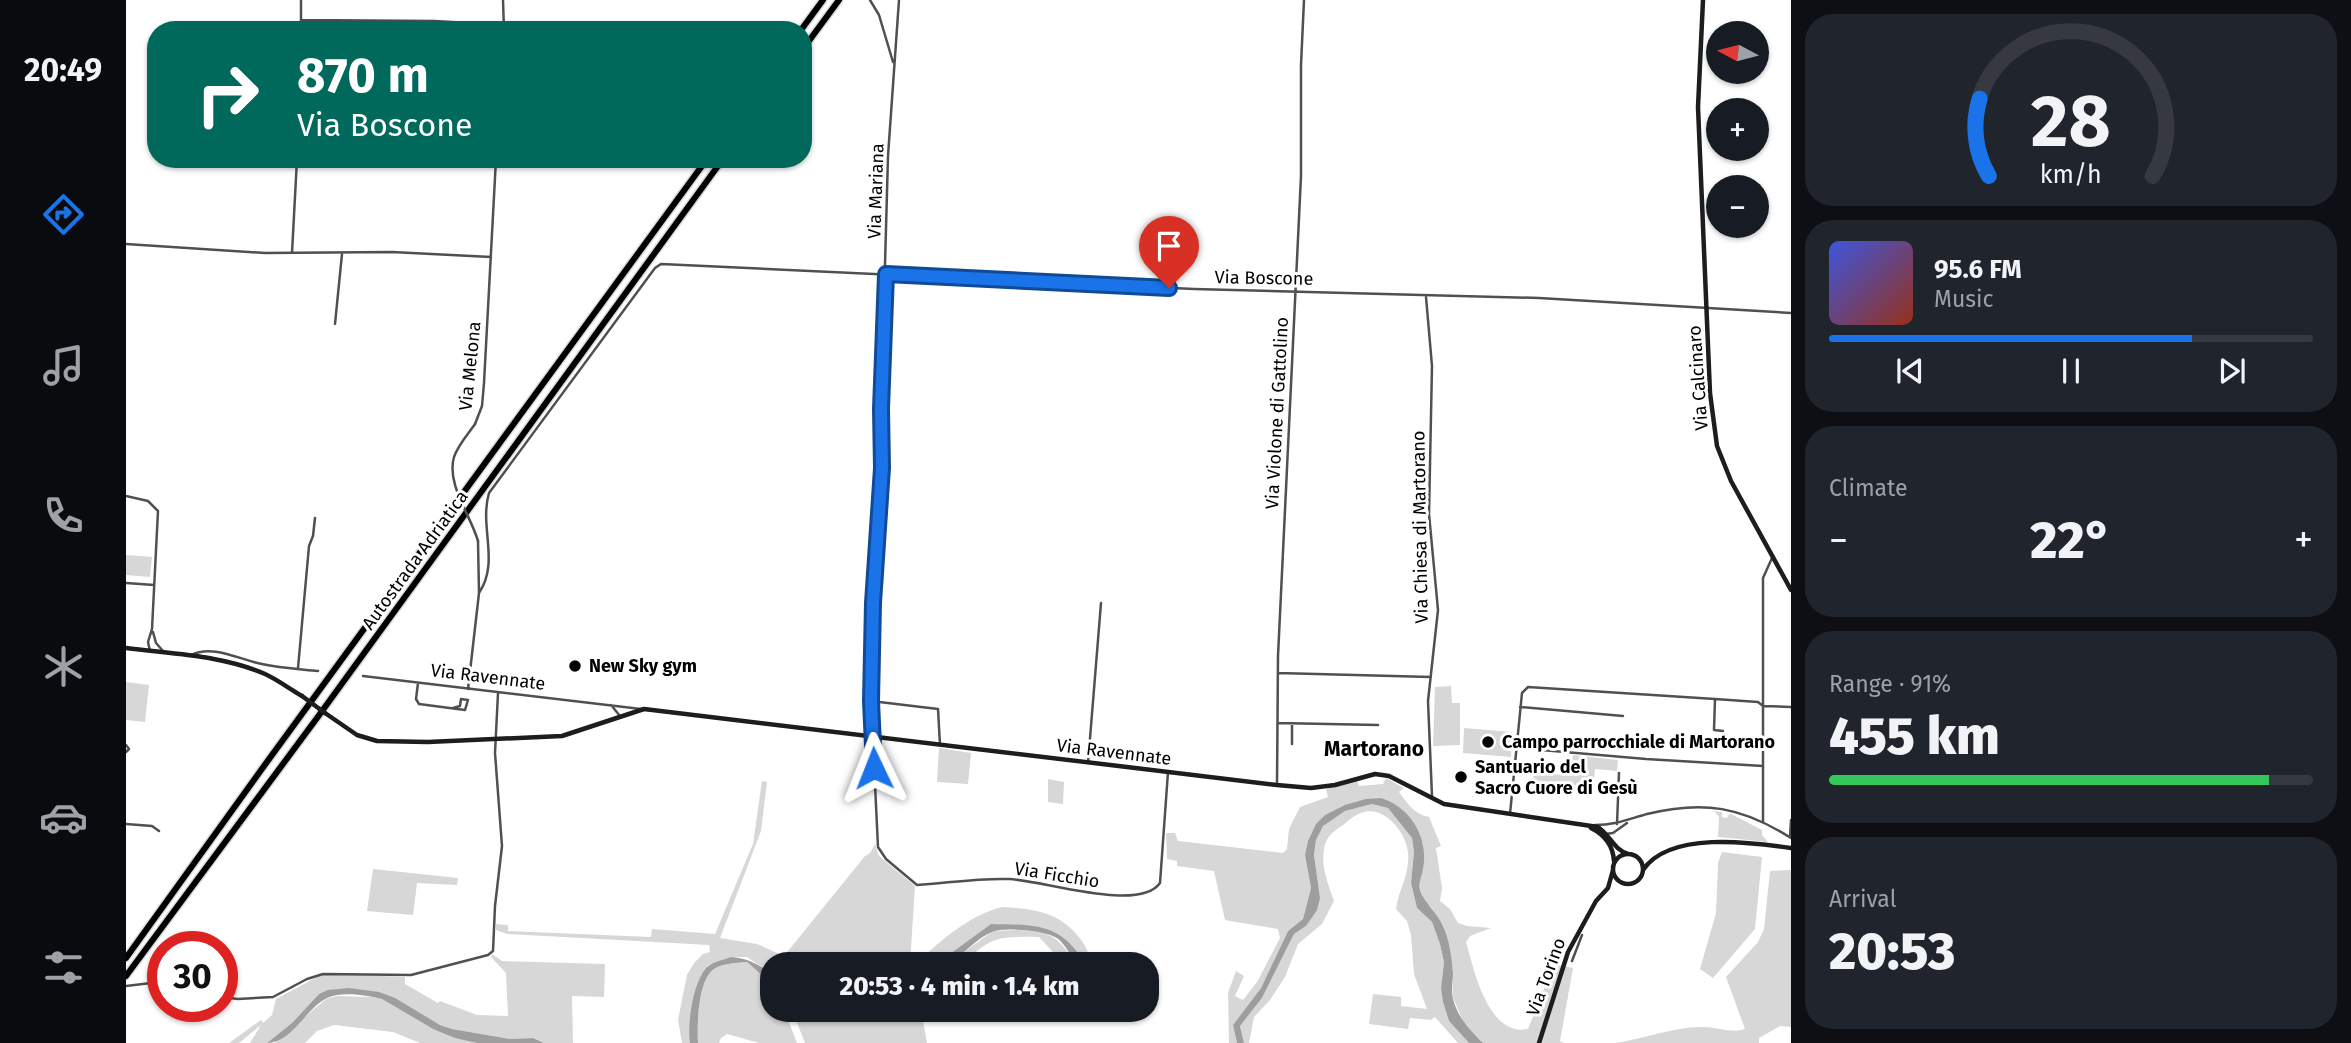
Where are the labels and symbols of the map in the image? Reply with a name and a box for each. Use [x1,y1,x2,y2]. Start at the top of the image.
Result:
north arrow [1706,21,1769,84]
street label: Via Mariana [863,143,889,239]
pin [1139,216,1199,288]
street label: Via Boscone [1215,266,1313,290]
street label: Via Violone di Gattolino [1261,316,1293,510]
street label: Via Melona [454,320,486,412]
street label: Via Calcinaro [1683,325,1713,431]
street label: Via Chiesa di Martorano [1407,430,1433,624]
street label: Autostrada Adriatica [357,486,473,634]
place label: New Sky gym [589,655,697,677]
marker: New Sky gym [567,658,583,674]
street label: Via Ravennate [429,659,547,695]
position arrow [837,731,911,805]
place label: Campo parrocchiale di Martorano [1502,731,1775,753]
street label: Via Ravennate [1055,734,1173,770]
marker: Campo parrocchiale di Martorano [1480,734,1496,750]
district label: Martorano [1324,736,1424,762]
place label: Santuario del Sacro Cuore di Gesù [1475,756,1638,799]
marker: Santuario del Sacro Cuore di Gesù [1453,769,1469,785]
street label: Via Ficchio [1013,857,1101,893]
speed limit sign: 30 [147,931,238,1022]
street label: Via Torino [1522,935,1570,1019]

